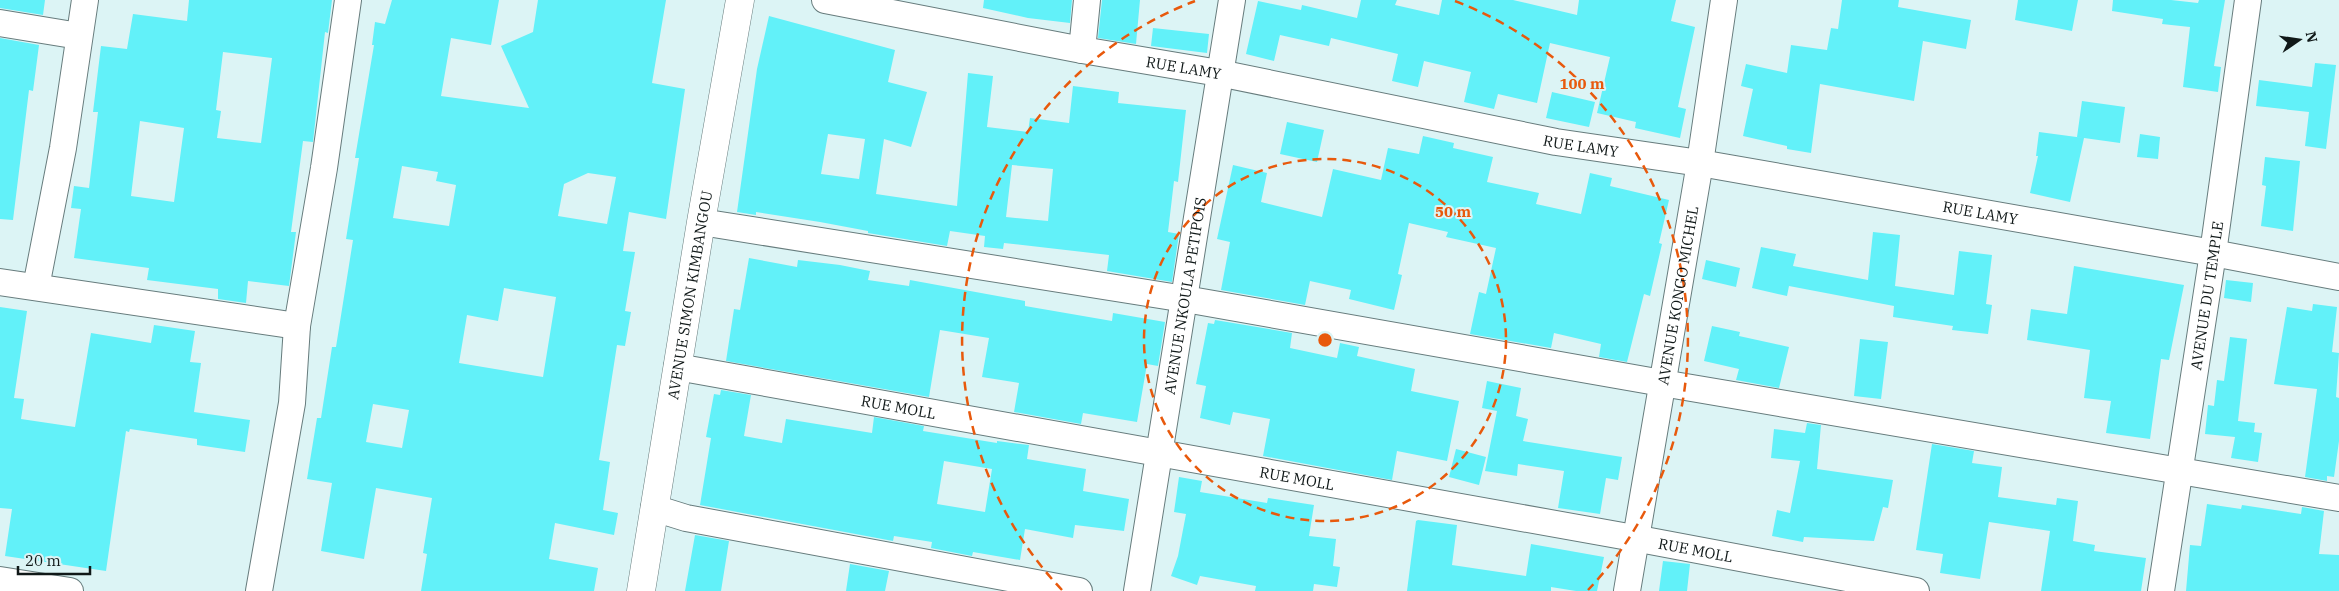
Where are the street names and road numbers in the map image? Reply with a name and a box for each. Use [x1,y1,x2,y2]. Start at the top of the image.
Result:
street label: RUE LAMY [1145,51,1223,83]
street label: RUE LAMY [1542,130,1620,161]
street label: AVENUE SIMON KIMBANGOU [663,189,716,401]
street label: AVENUE NKOULA PETIPOIS [1159,196,1210,396]
street label: RUE LAMY [1941,196,2020,228]
street label: AVENUE KONGO MICHEL [1653,204,1702,386]
street label: AVENUE DU TEMPLE [2186,220,2227,371]
street label: RUE MOLL [860,391,938,423]
street label: RUE MOLL [1258,462,1336,494]
street label: RUE MOLL [1657,533,1735,566]

